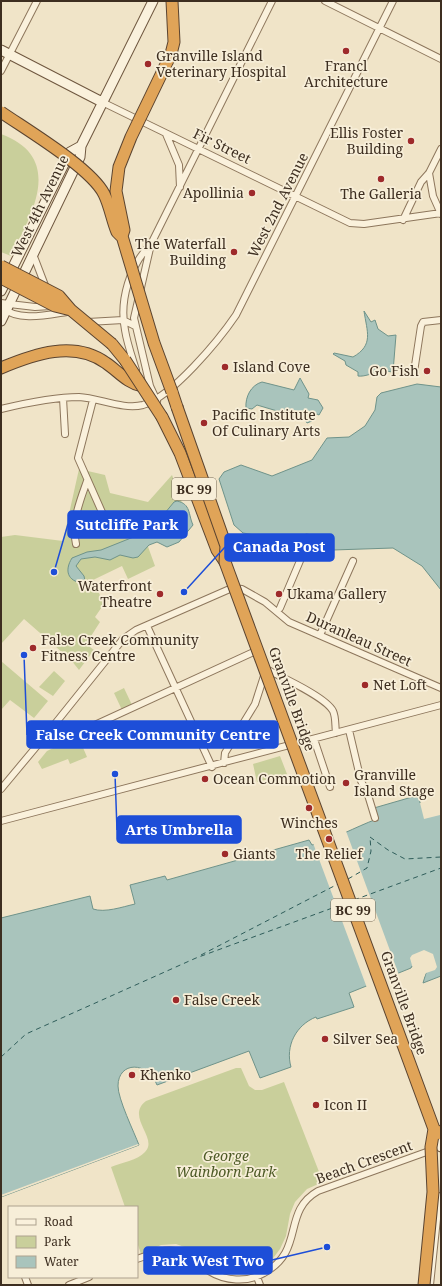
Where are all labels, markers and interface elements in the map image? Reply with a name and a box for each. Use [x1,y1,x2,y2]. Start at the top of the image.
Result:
place label: Granville Island Veterinary Hospital [156,46,287,81]
marker: Francl Architecture [341,46,351,56]
place label: Francl Architecture [304,56,388,91]
marker: Granville Island Veterinary Hospital [143,59,153,69]
street label: Fir Street [190,123,254,168]
place label: Ellis Foster Building [330,123,403,158]
marker: Ellis Foster Building [406,136,416,146]
street label: West 2nd Avenue [243,149,312,260]
street label: West 4th Avenue [7,152,73,260]
marker: The Galleria [376,174,386,184]
place label: Apollinia [183,183,244,202]
place label: The Galleria [340,184,422,203]
marker: Apollinia [247,188,257,198]
place label: The Waterfall Building [135,234,227,269]
marker: The Waterfall Building [229,247,239,257]
place label: Island Cove [233,357,310,376]
place label: Go Fish [369,361,419,380]
marker: Island Cove [220,362,230,372]
marker: Go Fish [422,366,432,376]
place label: Pacific Institute Of Culinary Arts [212,405,320,440]
marker: Pacific Institute Of Culinary Arts [199,418,209,428]
road number: BC 99 [172,478,216,500]
callout: Sutcliffe Park [68,511,187,538]
text: Sutcliffe Park [75,514,179,534]
callout: Canada Post [225,534,334,561]
text: Canada Post [233,536,325,556]
place label: Waterfront Theatre [78,576,152,611]
place label: Ukama Gallery [287,584,387,603]
marker: Waterfront Theatre [155,589,165,599]
marker: Ukama Gallery [274,589,284,599]
street label: Duranleau Street [303,607,415,670]
place label: False Creek Community Fitness Centre [41,630,199,665]
marker: False Creek Community Fitness Centre [28,643,38,653]
street label: Granville Bridge [265,644,320,754]
place label: Net Loft [373,675,427,694]
marker: Net Loft [360,680,370,690]
callout: False Creek Community Centre [27,721,278,748]
text: False Creek Community Centre [35,724,271,744]
place label: Granville Island Stage [354,765,434,800]
place label: Ocean Commotion [213,769,336,788]
marker: Ocean Commotion [200,774,210,784]
marker: Granville Island Stage [341,778,351,788]
marker: Winches [304,803,314,813]
place label: Winches [280,813,338,832]
callout: Arts Umbrella [117,816,241,843]
text: Arts Umbrella [125,819,233,839]
marker: The Relief [324,834,334,844]
place label: Giants [233,844,276,863]
place label: The Relief [296,844,364,863]
marker: Giants [220,849,230,859]
road number: BC 99 [331,899,375,921]
street label: Granville Bridge [377,948,432,1058]
place label: False Creek [184,990,261,1009]
marker: False Creek [171,995,181,1005]
place label: Silver Sea [333,1029,398,1048]
marker: Silver Sea [320,1034,330,1044]
place label: Khenko [140,1065,191,1084]
marker: Khenko [127,1070,137,1080]
place label: Icon II [324,1095,367,1114]
marker: Icon II [311,1100,321,1110]
street label: Beach Crescent [313,1135,415,1188]
park label: George Wainborn Park [176,1146,277,1181]
legend [8,1206,138,1278]
text: Road [44,1213,74,1230]
text: Park [44,1233,72,1250]
callout: Park West Two [144,1247,272,1274]
text: Park West Two [152,1250,264,1270]
text: Water [44,1253,79,1270]

